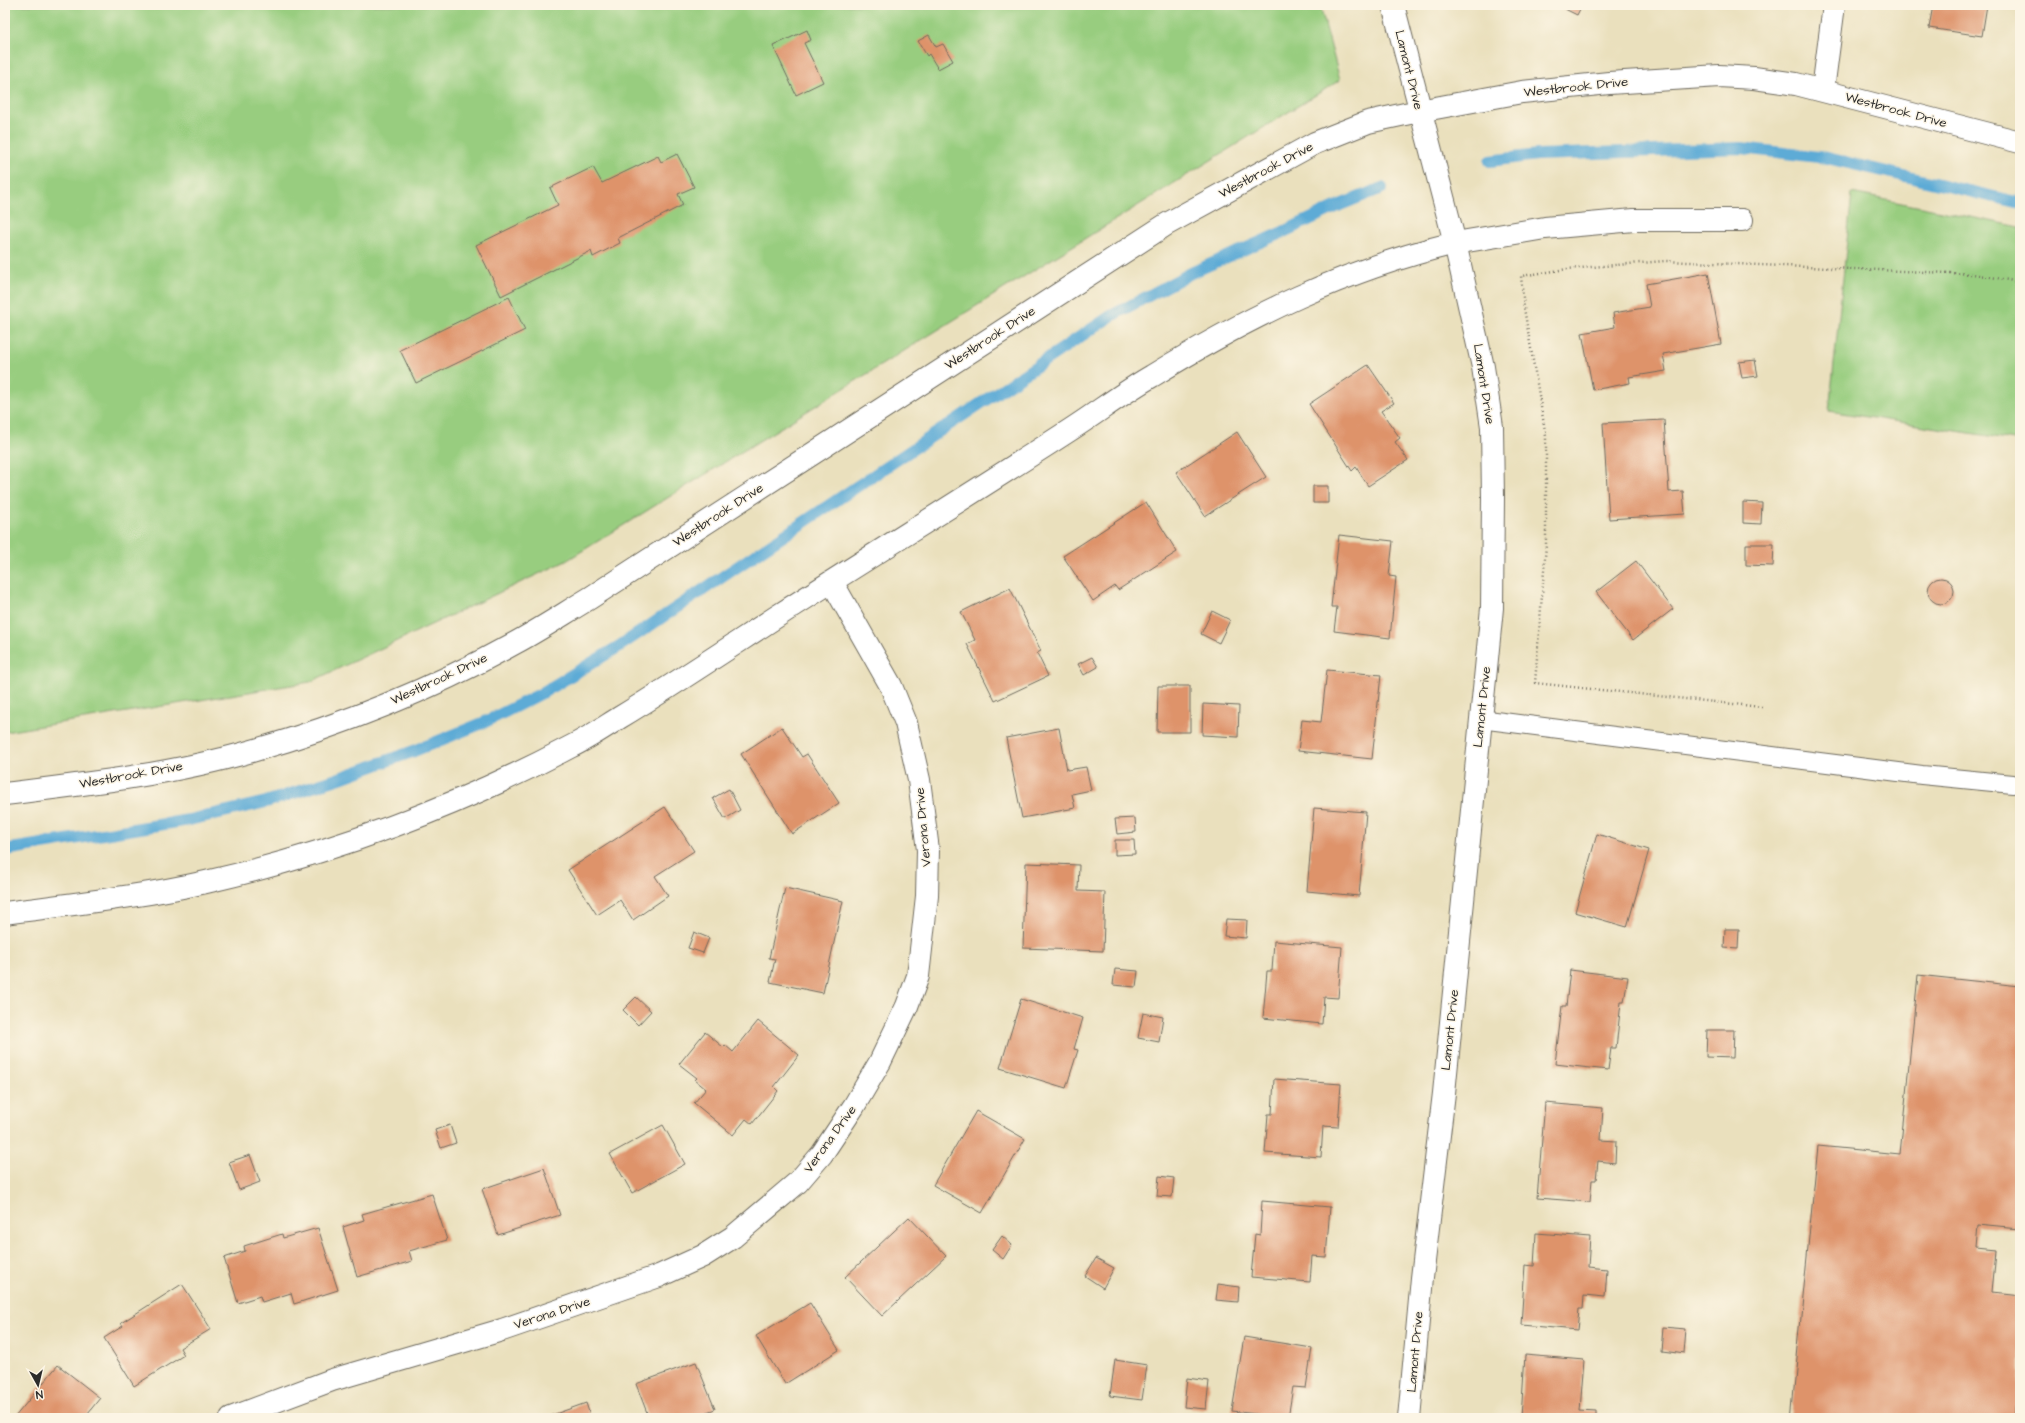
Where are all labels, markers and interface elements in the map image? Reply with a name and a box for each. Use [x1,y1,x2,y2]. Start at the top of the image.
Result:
street label: Lamont Drive [1390,28,1428,112]
street label: Westbrook Drive [1523,73,1629,101]
street label: Westbrook Drive [1843,88,1949,132]
street label: Westbrook Drive [1216,137,1316,203]
street label: Westbrook Drive [941,302,1039,374]
street label: Lamont Drive [1469,342,1499,426]
street label: Westbrook Drive [669,479,767,551]
street label: Westbrook Drive [388,649,490,709]
street label: Lamont Drive [1469,666,1495,748]
street label: Westbrook Drive [78,757,184,793]
street label: Verona Drive [911,787,935,867]
street label: Lamont Drive [1437,989,1463,1071]
street label: Verona Drive [799,1102,861,1176]
street label: Verona Drive [511,1292,593,1334]
street label: Lamont Drive [1402,1311,1428,1393]
north arrow [18,1365,58,1405]
text: N [35,1386,44,1402]

